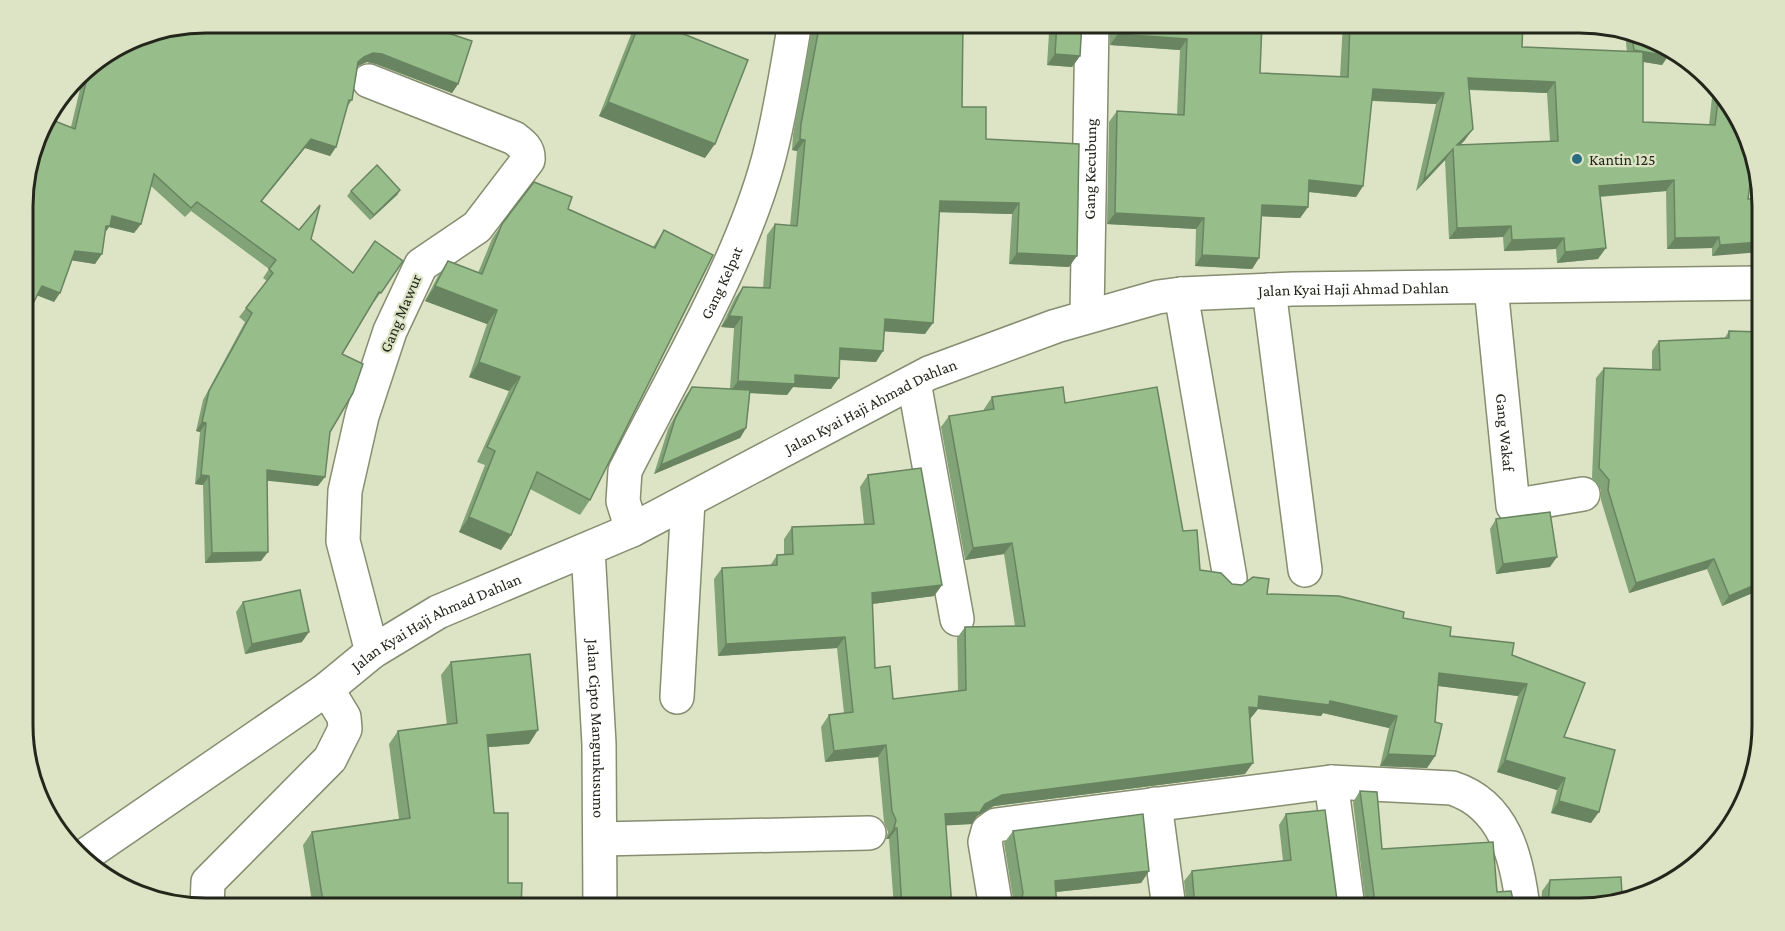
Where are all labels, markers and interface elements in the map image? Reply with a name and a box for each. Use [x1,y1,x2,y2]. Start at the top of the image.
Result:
street label: Gang Kecubung [1081,118,1100,220]
place label: Kantin 125 [1589,151,1656,168]
marker: Kantin 125 [1570,152,1584,166]
street label: Gang Kelpat [697,243,746,322]
street label: Gang Mawur [376,271,426,355]
street label: Jalan Kyai Haji Ahmad Dahlan [1256,279,1449,301]
street label: Jalan Kyai Haji Ahmad Dahlan [780,355,959,459]
street label: Gang Wakaf [1493,393,1518,473]
street label: Jalan Kyai Haji Ahmad Dahlan [346,570,524,677]
street label: Jalan Cipto Mangunkusumo [583,637,607,818]

